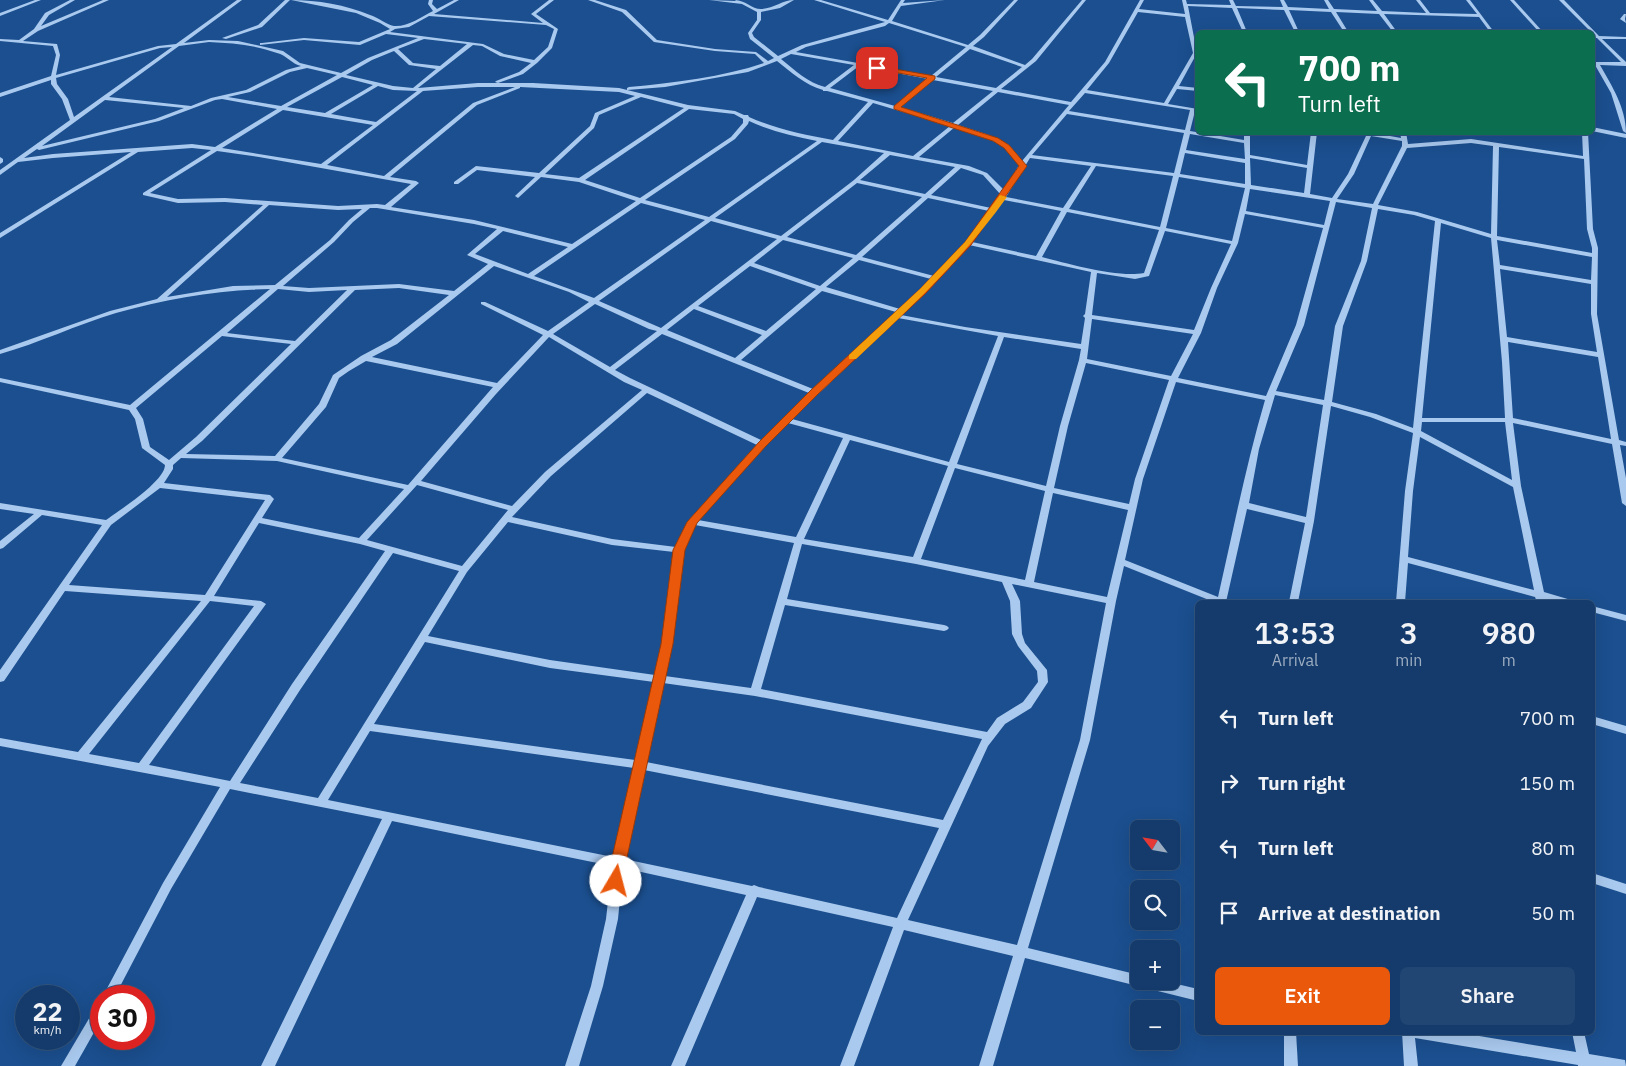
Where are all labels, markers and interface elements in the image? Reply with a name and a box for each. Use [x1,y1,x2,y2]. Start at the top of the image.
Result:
text: 700 m [1298,45,1401,91]
pin [856,47,898,89]
icon: left [1215,50,1280,115]
icon: arrive [863,54,891,82]
text: Turn left [1298,89,1381,118]
text: 13:53 [1254,613,1336,652]
text: 3 [1400,613,1418,652]
text: 980 [1482,613,1536,652]
text: Arrival [1272,650,1318,670]
text: min [1395,650,1422,670]
text: m [1502,650,1516,670]
icon: left [1215,704,1243,732]
text: Turn left [1258,706,1334,730]
text: 700 m [1520,706,1575,730]
icon: right [1215,769,1243,797]
text: Turn right [1258,771,1345,795]
text: 150 m [1520,771,1575,795]
north arrow [1130,820,1180,870]
map controls [1130,820,1180,1050]
icon: left [1215,834,1243,862]
text: Turn left [1258,836,1334,860]
text: 80 m [1531,836,1575,860]
position arrow [589,854,641,906]
button: search [1130,880,1180,930]
icon: arrive [1215,899,1243,927]
text: Arrive at destination [1258,901,1441,925]
text: 50 m [1531,901,1575,925]
button: + [1130,940,1180,990]
button: Exit [1215,967,1390,1025]
button: Share [1400,967,1575,1025]
speed limit sign: 30 [90,985,155,1050]
text: 22 [32,995,63,1028]
button: − [1130,1000,1180,1050]
text: km/h [33,1022,62,1037]

